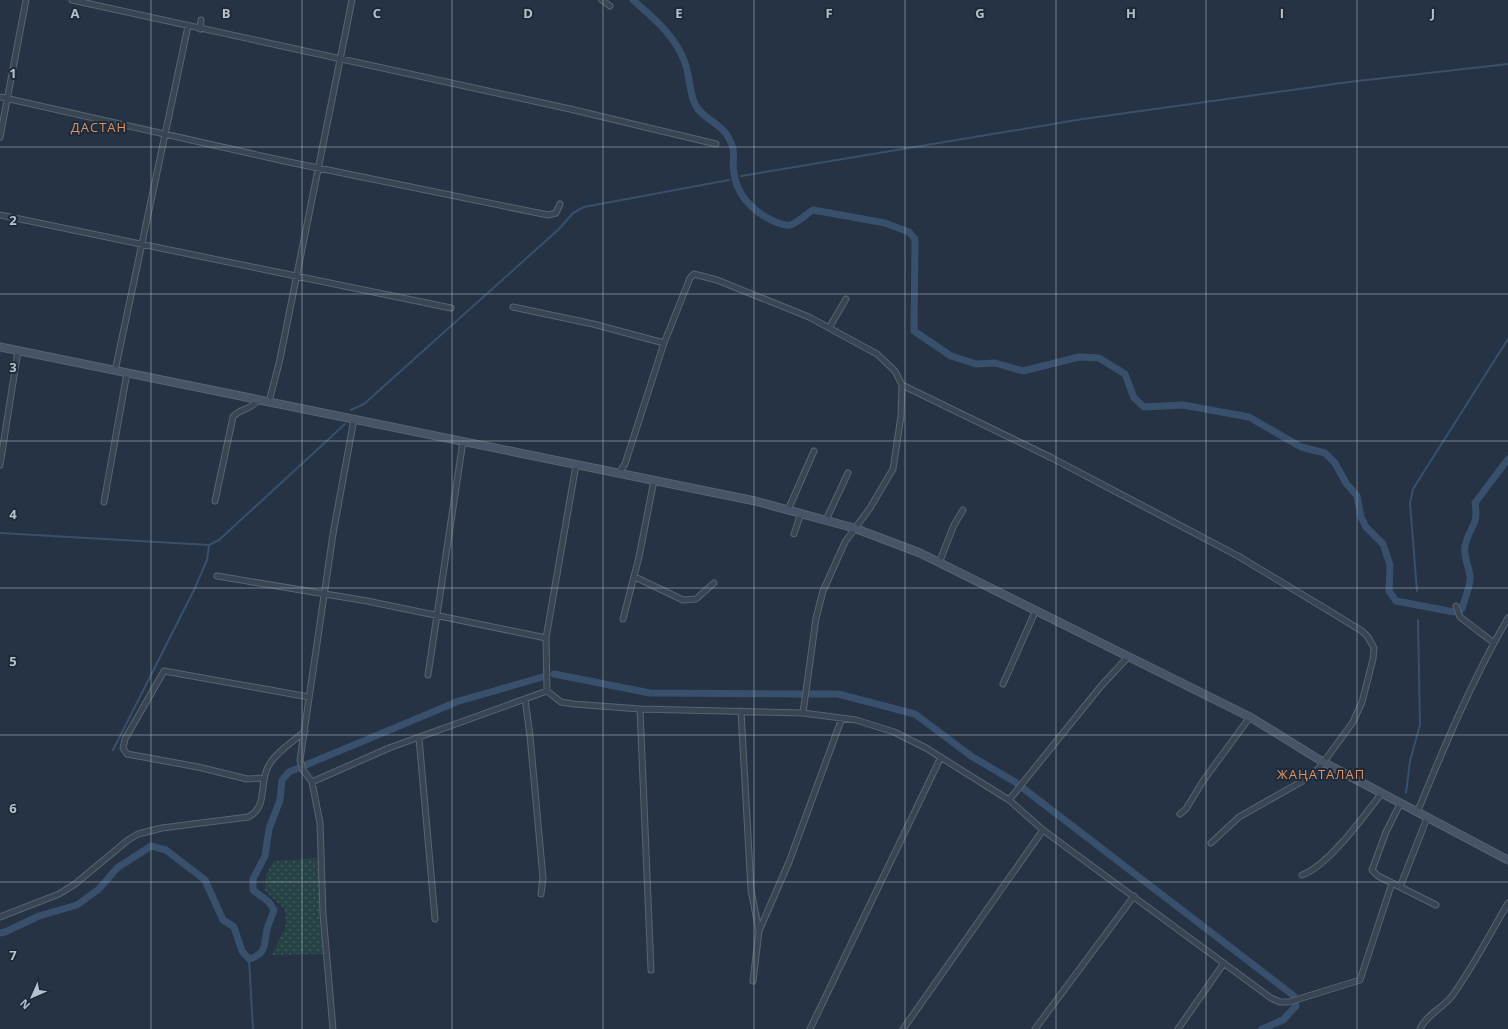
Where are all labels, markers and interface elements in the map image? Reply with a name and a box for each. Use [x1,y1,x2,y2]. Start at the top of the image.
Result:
text: A [71,4,80,22]
text: B [222,4,231,22]
text: C [373,4,381,22]
text: D [523,4,533,22]
text: E [675,4,683,22]
text: F [825,4,833,22]
text: G [975,4,985,22]
text: H [1126,4,1136,22]
text: I [1280,4,1284,22]
text: J [1430,4,1435,22]
text: 1 [9,64,17,82]
district label: ДАСТАН [71,118,127,136]
text: 2 [9,211,17,229]
text: 3 [9,358,17,376]
text: 4 [9,505,17,523]
text: 5 [9,652,17,670]
district label: ЖАҢАТАЛАП [1277,765,1365,783]
text: 6 [9,799,17,817]
text: 7 [9,946,17,964]
north arrow [12,977,52,1017]
text: N [16,996,33,1013]

